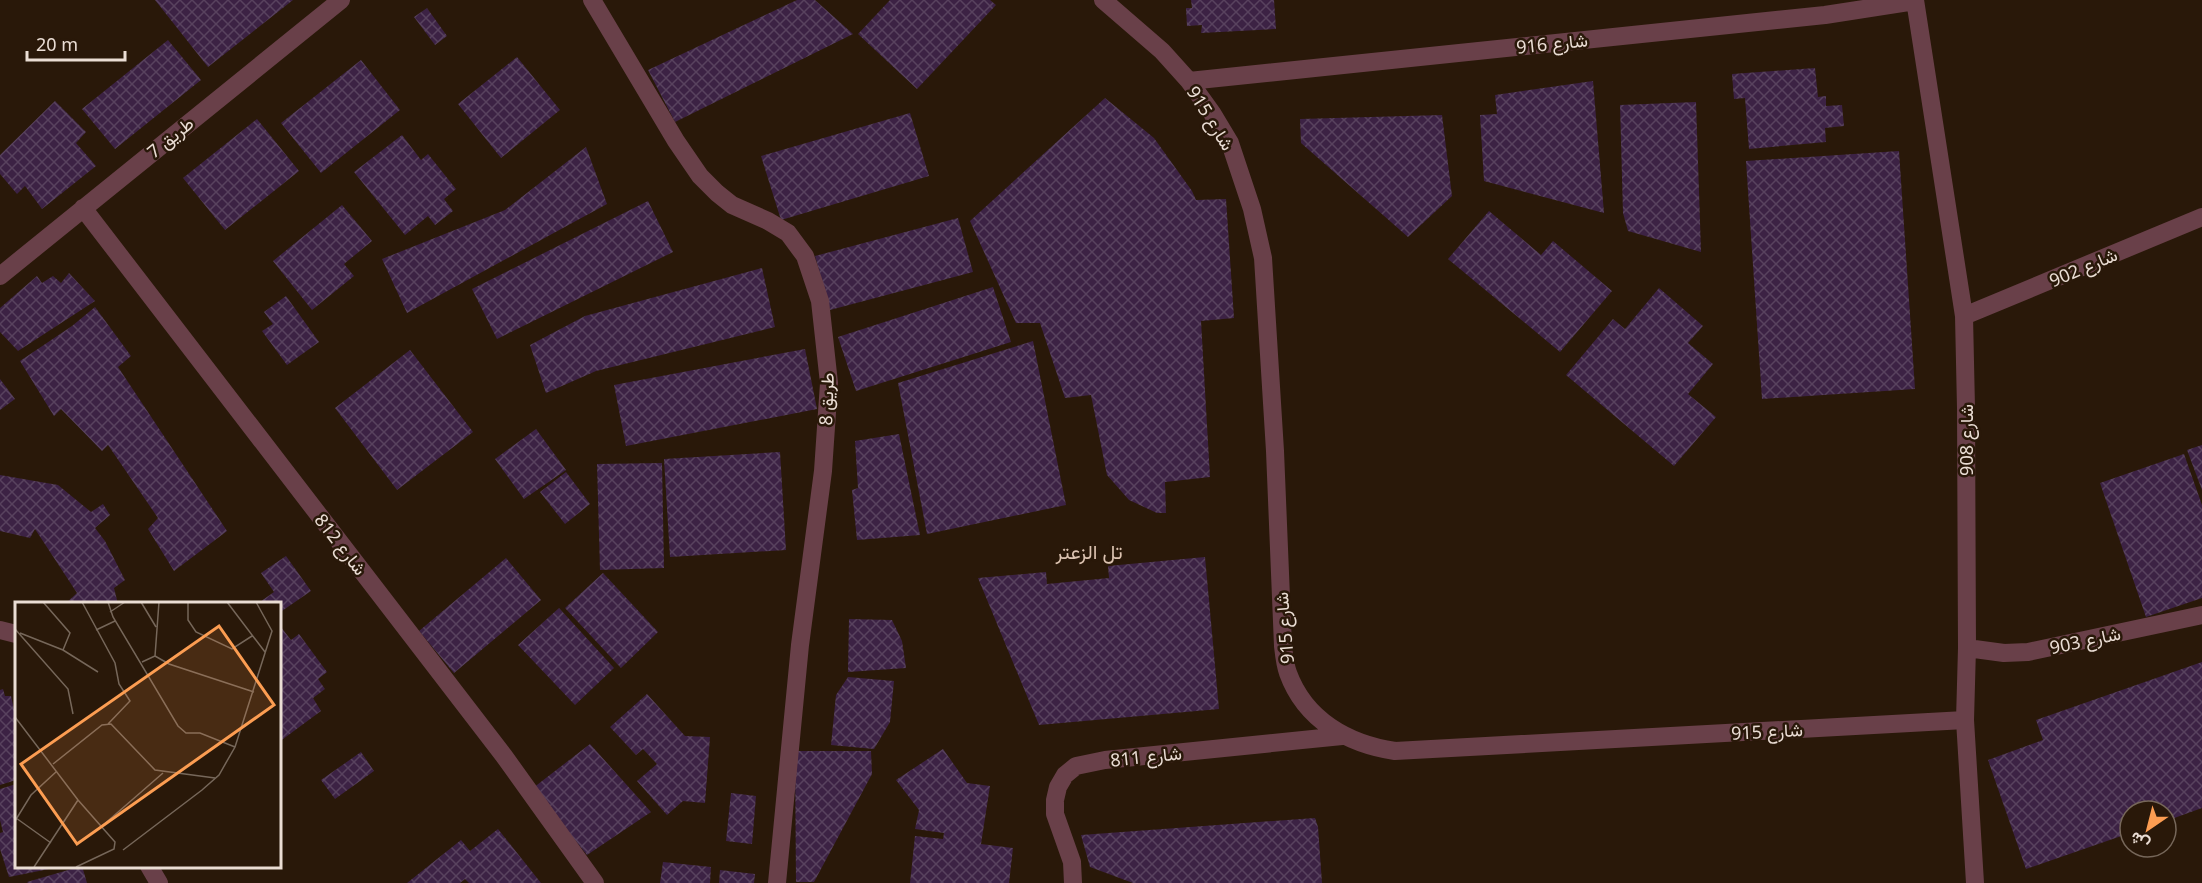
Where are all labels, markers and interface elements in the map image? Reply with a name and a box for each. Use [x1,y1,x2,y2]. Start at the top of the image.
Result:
scale bar [27,24,124,62]
street label: شارع 916 [1515,27,1589,60]
text: 20 m [36,32,78,56]
street label: شارع 915 [1181,81,1240,155]
street label: 7 طريق [142,111,198,163]
street label: شارع 902 [2045,242,2121,293]
street label: طريق 8 [813,372,839,426]
street label: شارع 908 [1954,404,1979,476]
street label: شارع 812 [309,508,373,580]
district label: تل الزعتر [1054,538,1123,565]
street label: شارع 915 [1269,591,1300,665]
inset map [15,602,280,868]
street label: شارع 903 [2047,621,2123,660]
street label: شارع 915 [1731,717,1804,746]
street label: شارع 811 [1109,740,1183,773]
north arrow [2118,799,2178,859]
text: ش [2125,827,2154,856]

